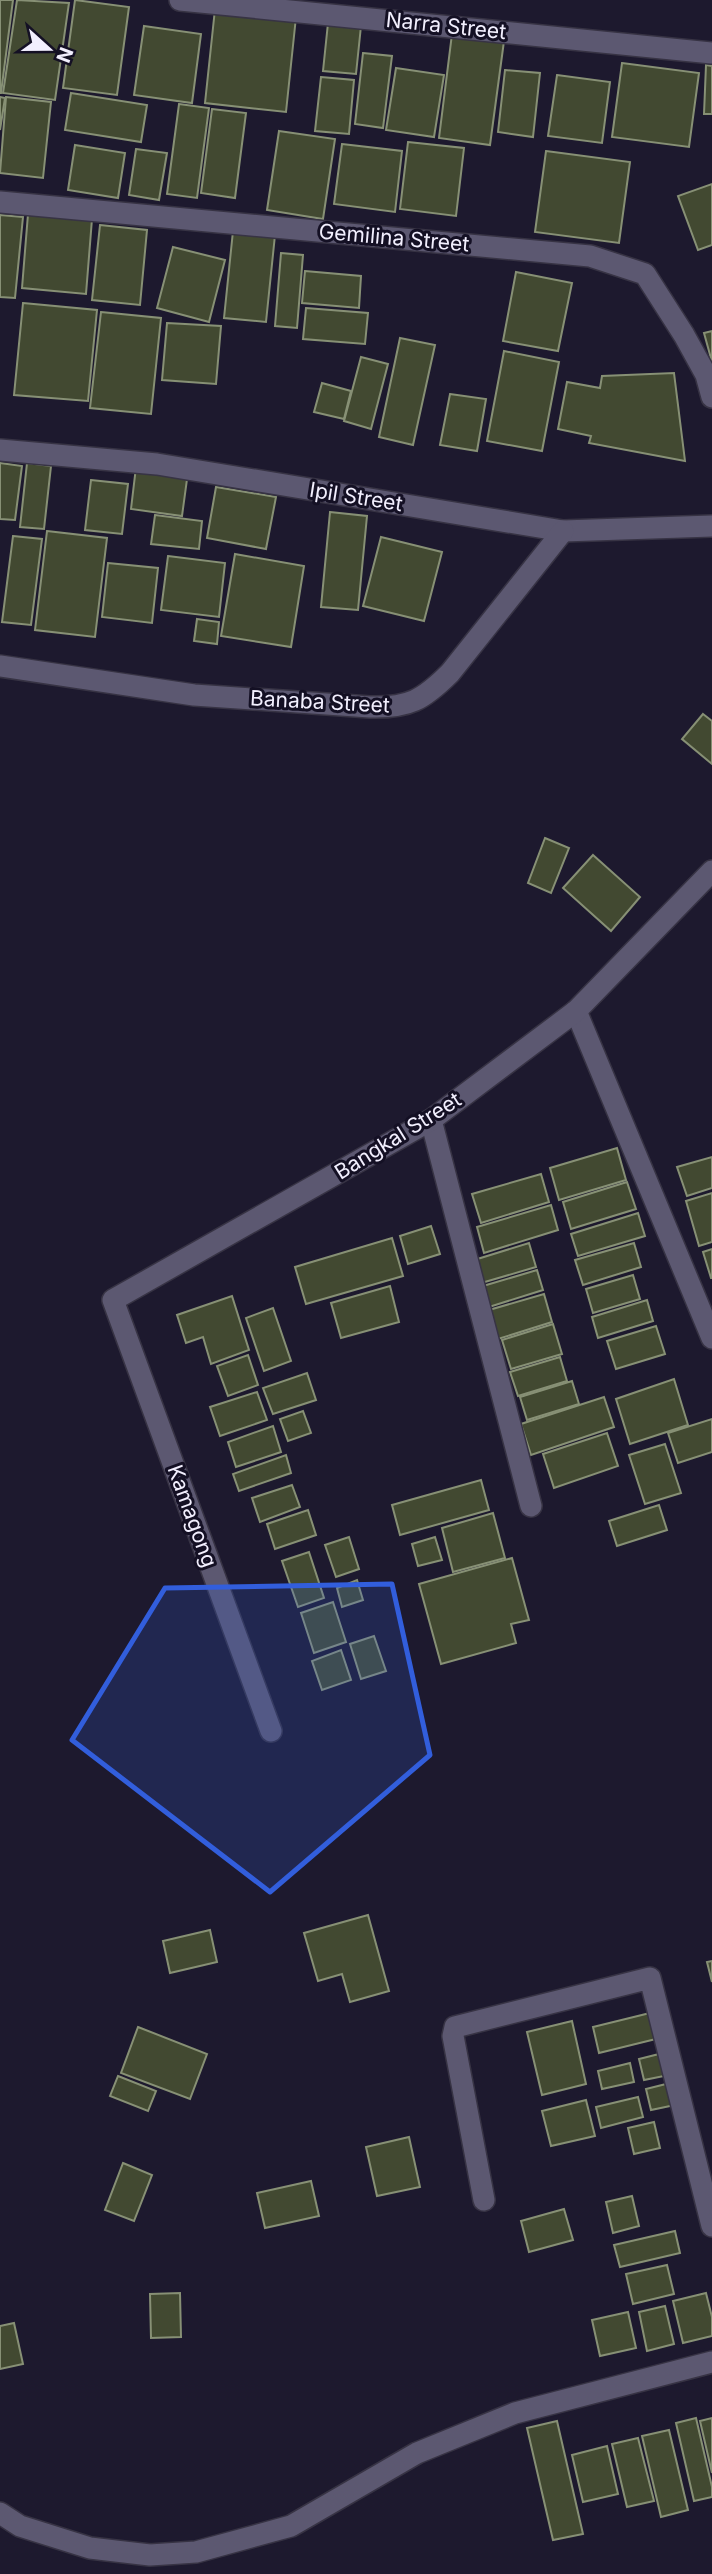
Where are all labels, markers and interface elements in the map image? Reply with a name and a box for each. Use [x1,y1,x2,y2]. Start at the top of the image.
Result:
street label: Narra Street [385,7,508,44]
north arrow [14,14,84,84]
text: N [51,44,78,66]
street label: Gemilina Street [318,218,470,257]
street label: Ipil Street [308,477,404,516]
street label: Banaba Street [250,685,391,718]
street label: Bangkal Street [330,1087,466,1184]
street label: Kamagong [162,1461,222,1570]

